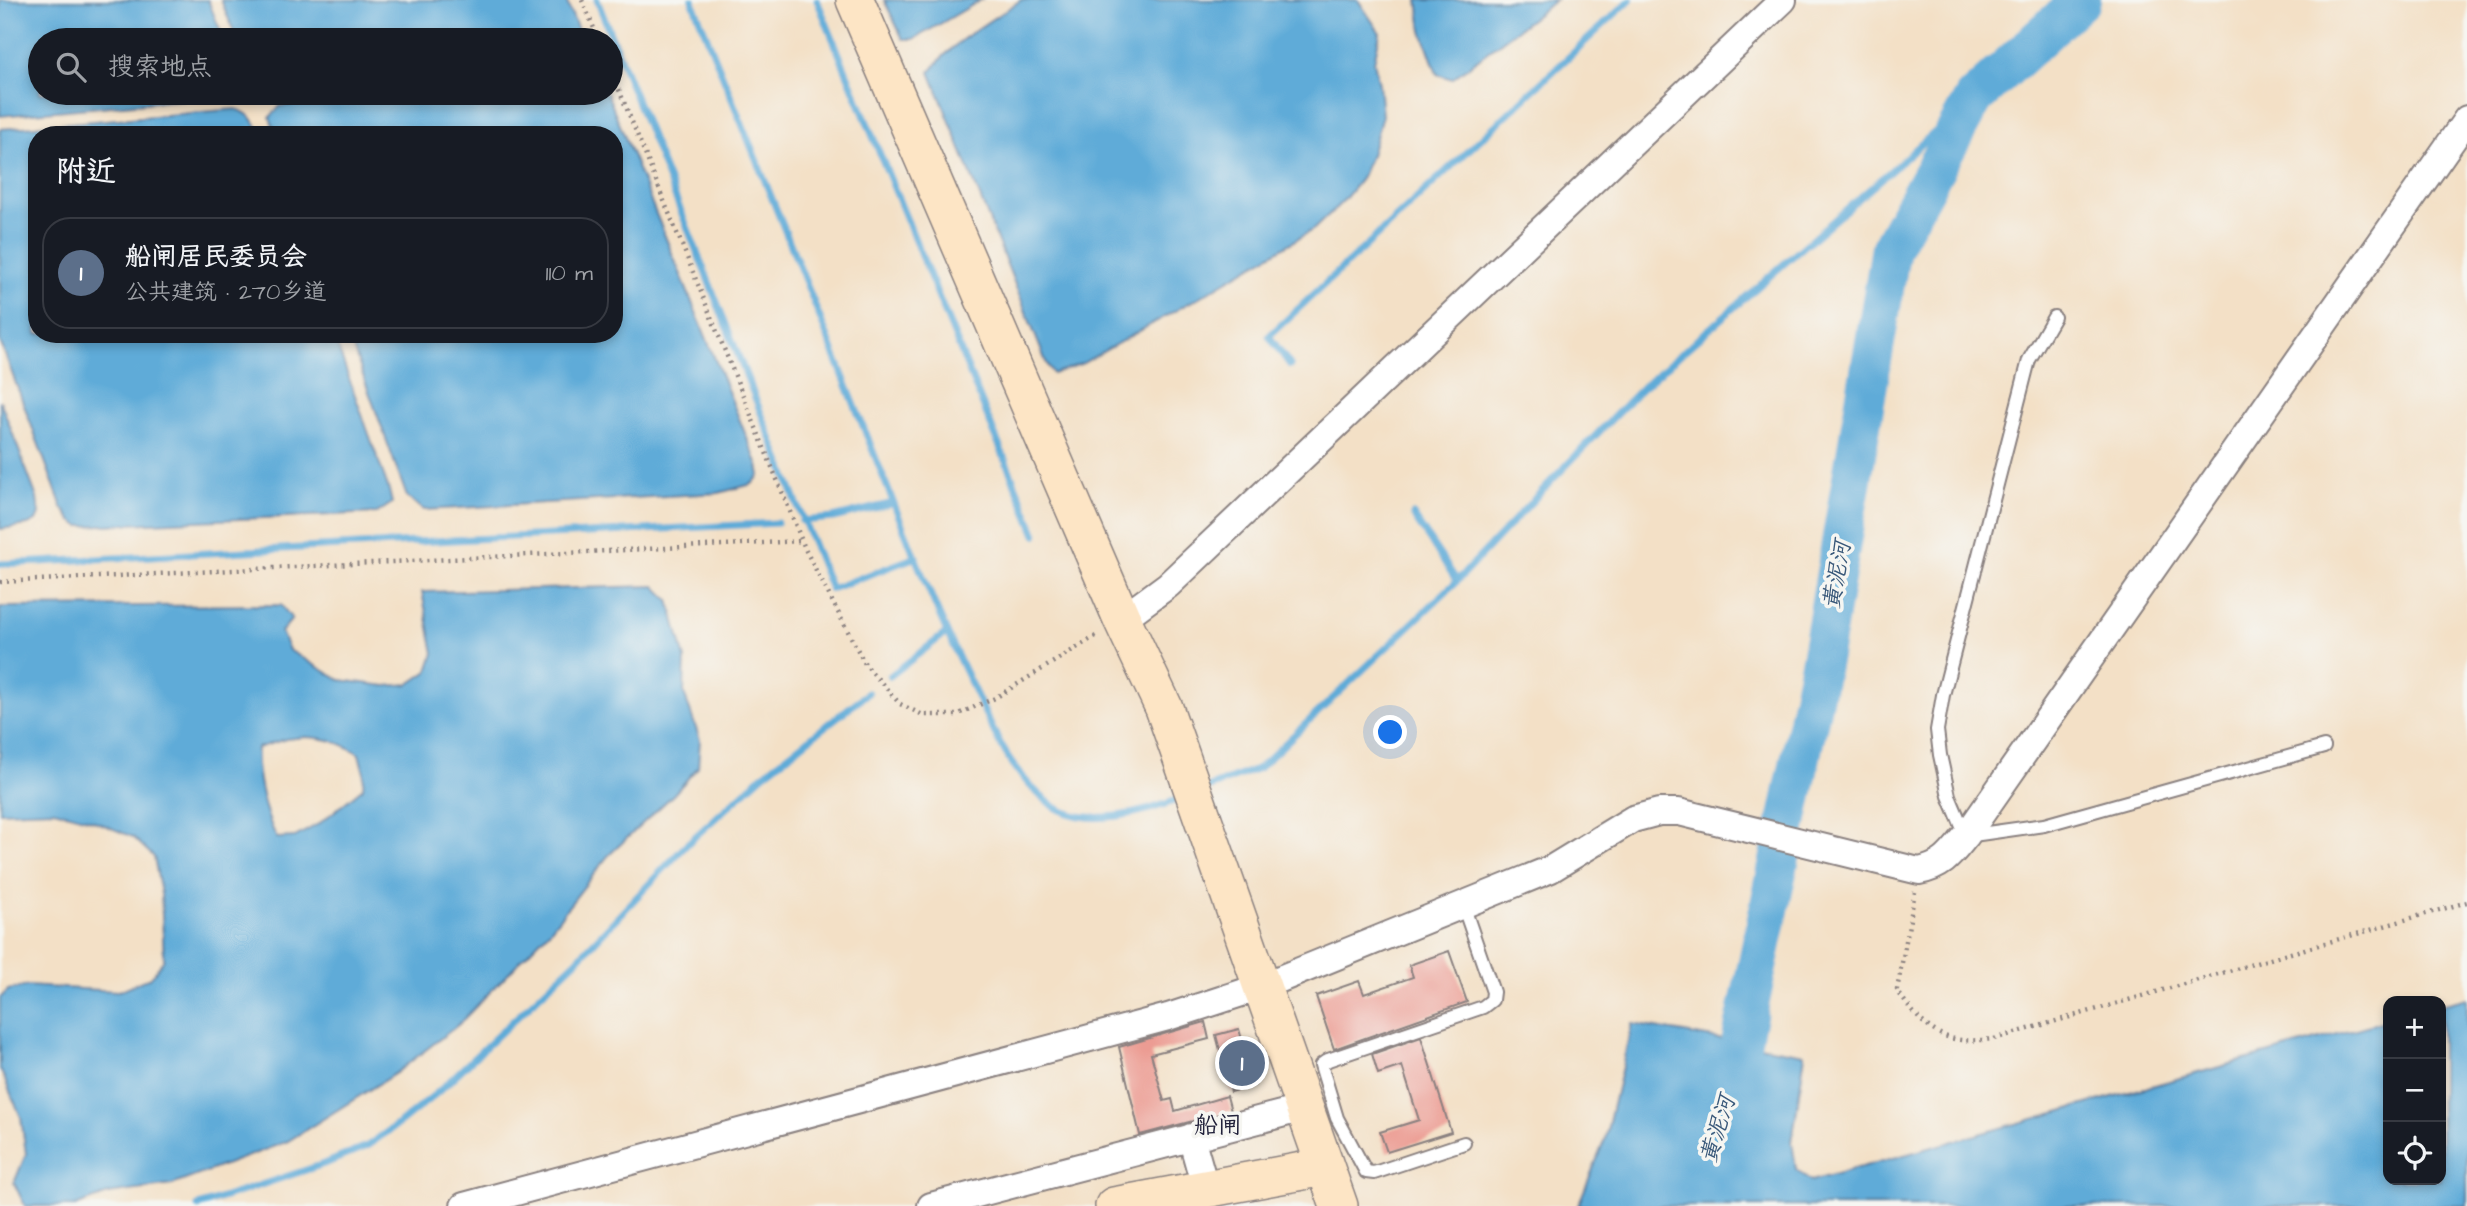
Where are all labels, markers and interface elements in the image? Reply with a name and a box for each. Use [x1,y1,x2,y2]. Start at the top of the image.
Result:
search box [28,28,623,105]
icon: search [52,48,90,86]
text: 搜索地点 [108,49,212,85]
text: 附近 [56,151,116,193]
text: 船闸居民委员会 [125,239,307,275]
text: 1 [80,257,82,289]
text: 110 m [545,257,593,289]
text: 公共建筑 · 270乡道 [125,276,326,308]
water label: 黄泥河 [1815,534,1859,612]
your location [1373,715,1407,749]
map controls [2383,996,2446,1185]
button: + [2383,996,2446,1059]
pin: 1 [1219,1037,1265,1089]
button: − [2383,1059,2446,1122]
water label: 黄泥河 [1693,1088,1745,1167]
district label: 船闸 [1194,1109,1242,1143]
button: locate [2383,1122,2446,1185]

